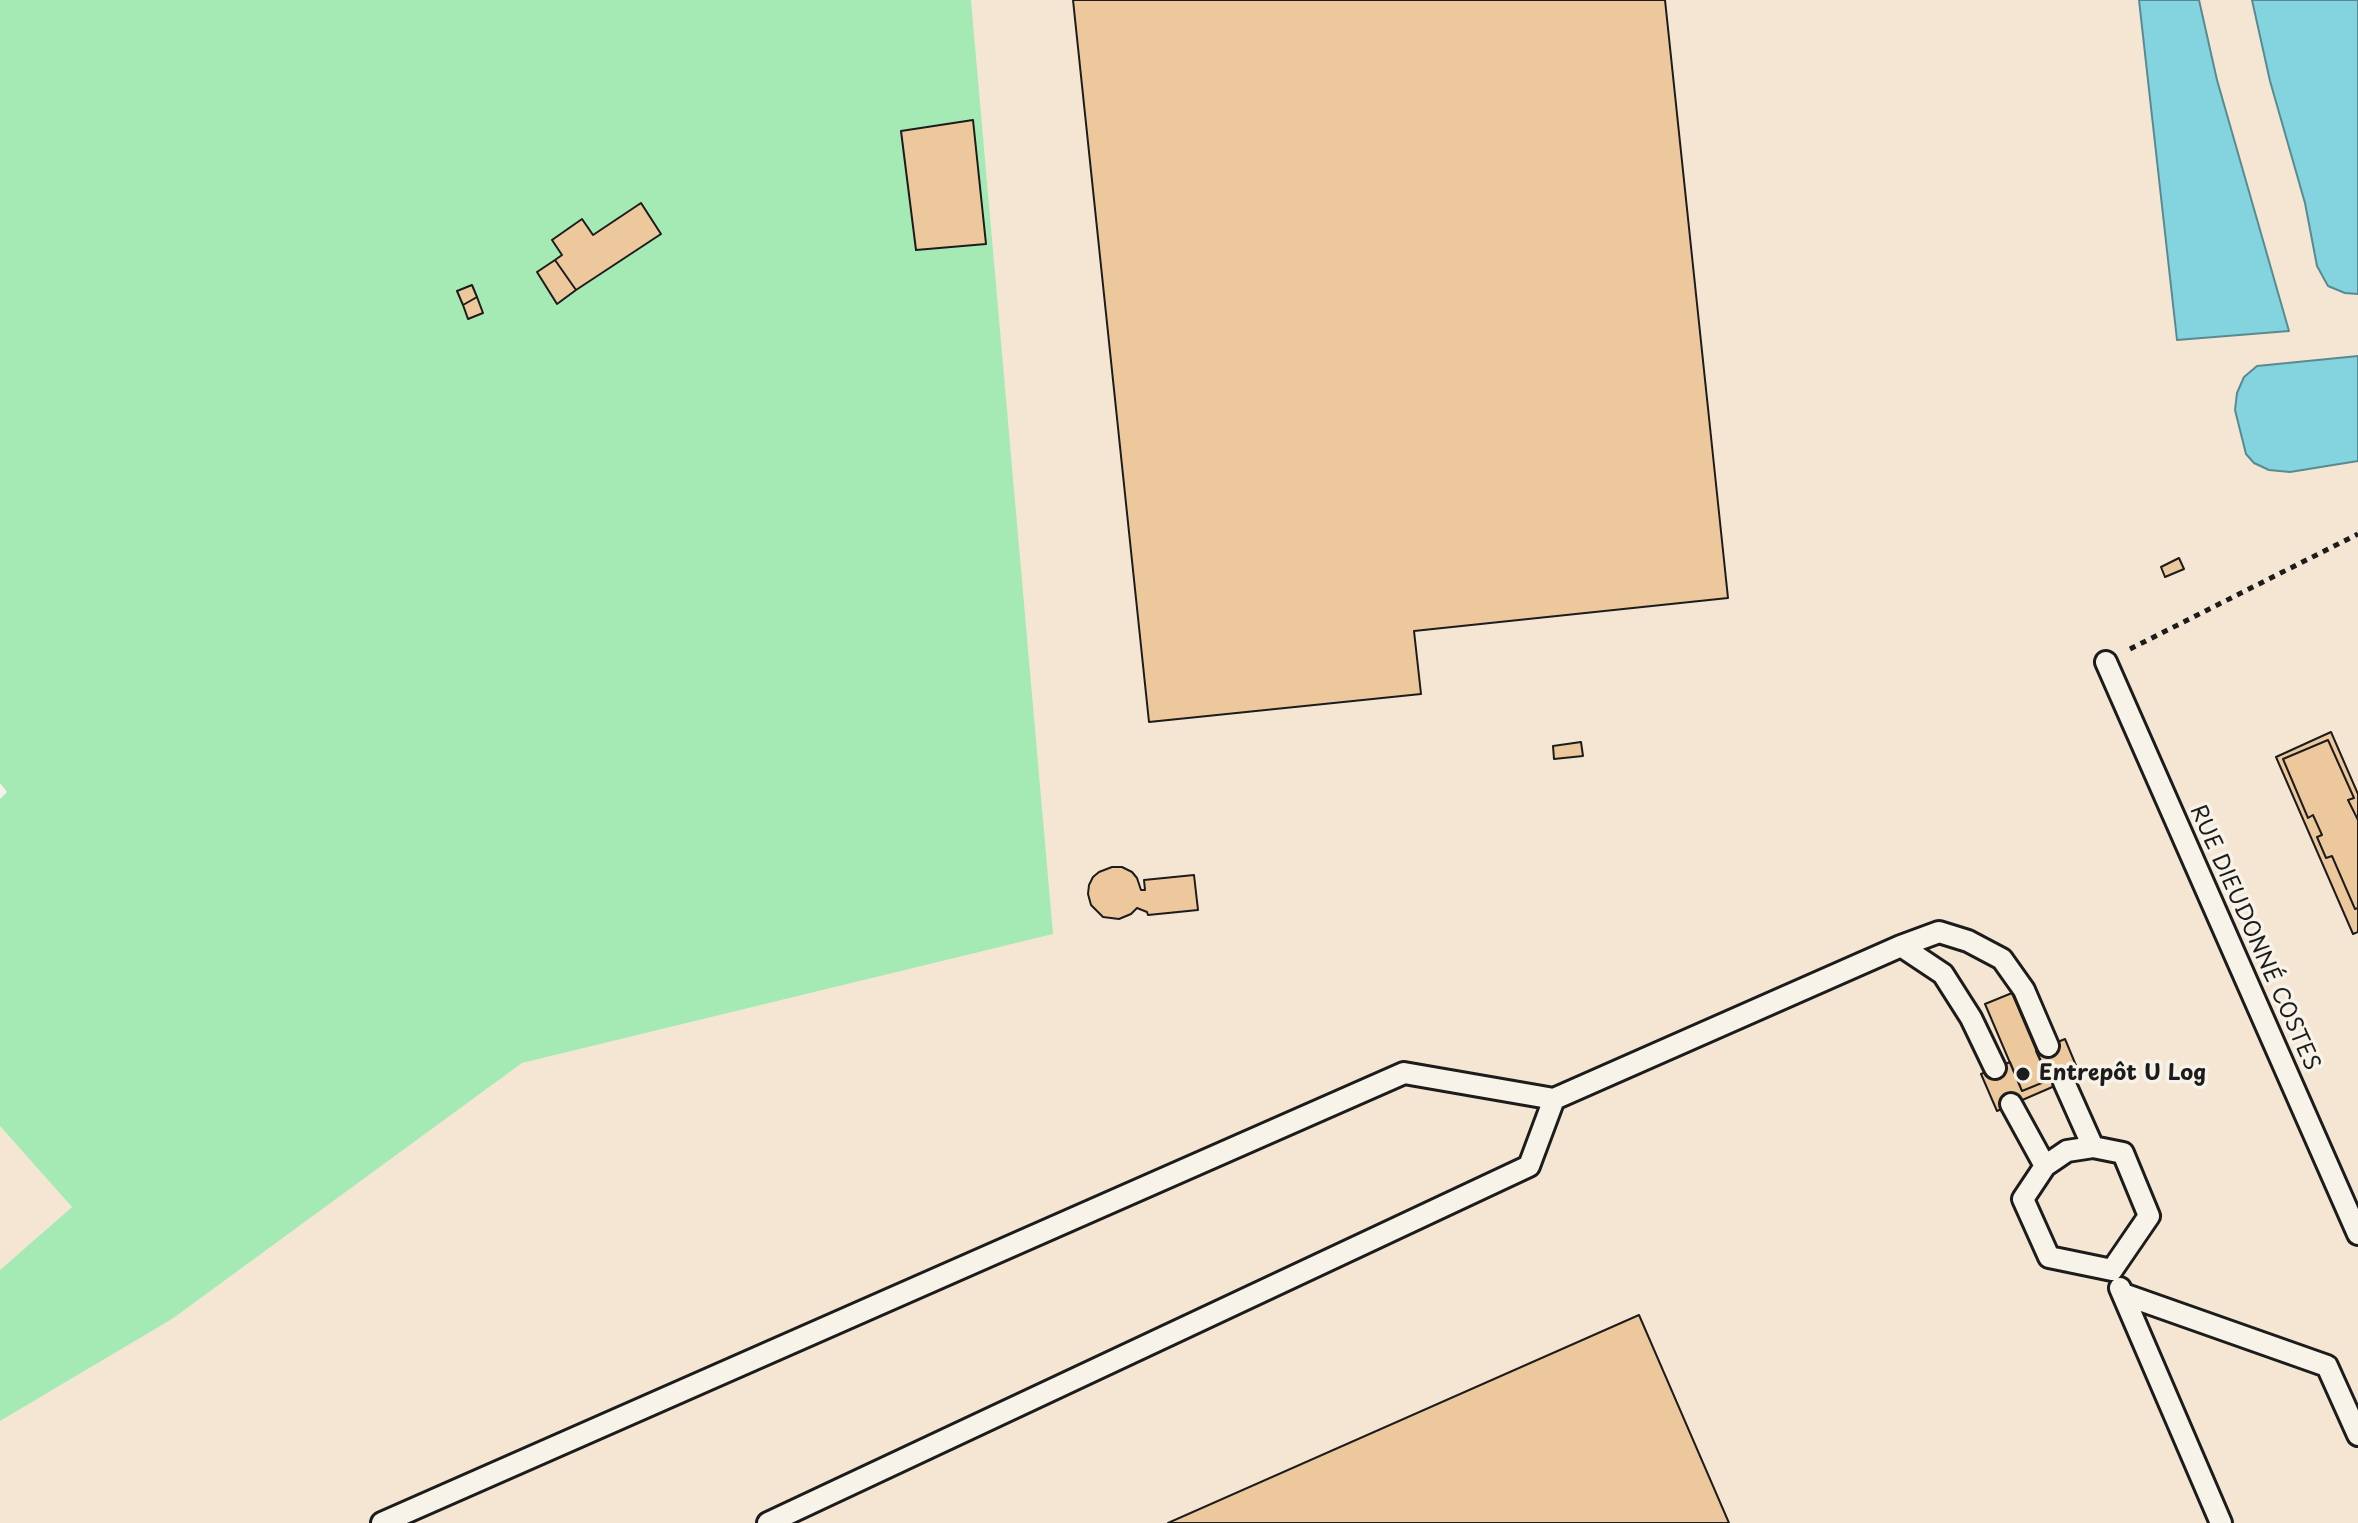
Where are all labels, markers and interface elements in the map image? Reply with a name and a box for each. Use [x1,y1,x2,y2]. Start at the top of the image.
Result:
street label: RUE DIEUDONNÉ COSTES [2183,801,2325,1075]
place label: Entrepôt U Log [2039,1061,2206,1087]
marker: Entrepôt U Log [2014,1065,2032,1083]

